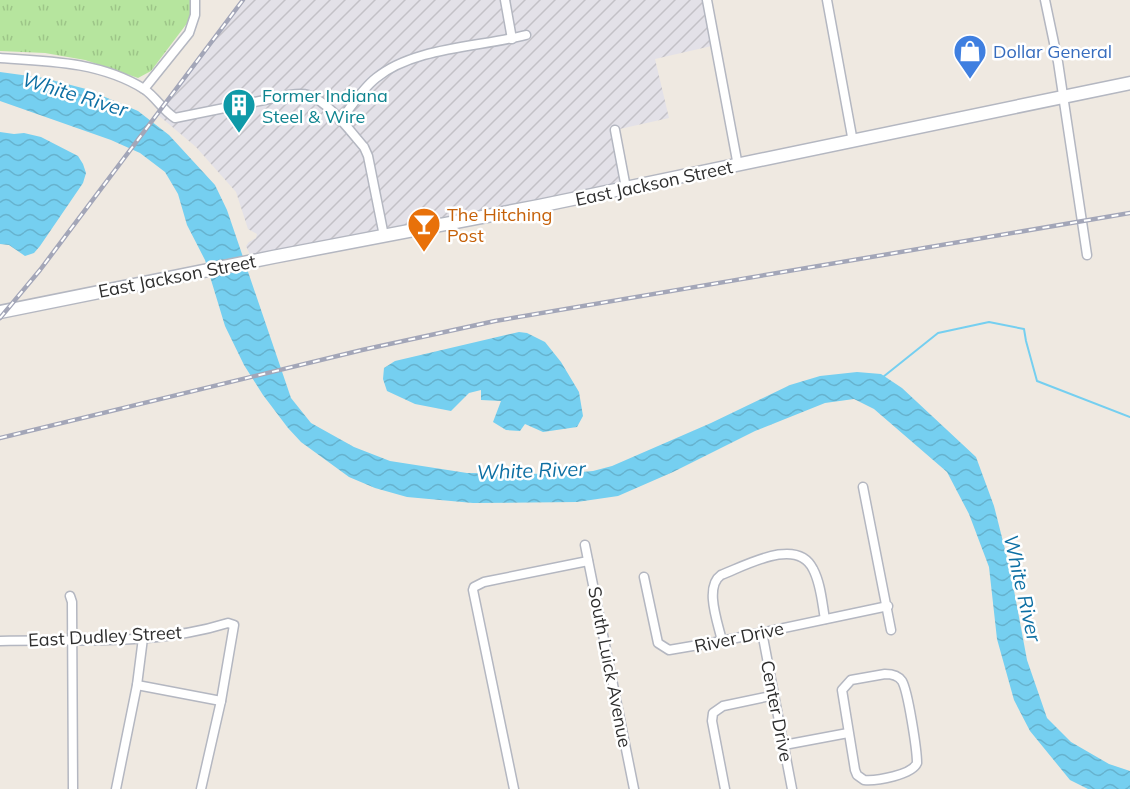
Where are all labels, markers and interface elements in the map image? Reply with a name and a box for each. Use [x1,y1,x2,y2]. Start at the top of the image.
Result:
shop icon: Dollar General [952,33,988,80]
place label: Dollar General [993,40,1112,63]
water label: White River [19,66,131,122]
place label: Former Indiana Steel & Wire [262,84,388,128]
building icon: Former Indiana Steel & Wire [221,87,257,134]
street label: East Jackson Street [573,155,735,211]
place label: The Hitching Post [447,203,552,247]
bar icon: The Hitching Post [406,206,442,253]
street label: East Jackson Street [96,249,258,303]
water label: White River [476,456,587,484]
water label: White River [999,532,1048,645]
street label: South Luick Avenue [583,585,637,749]
street label: River Drive [692,616,786,658]
street label: East Dudley Street [28,620,182,652]
street label: Center Drive [756,658,798,764]

